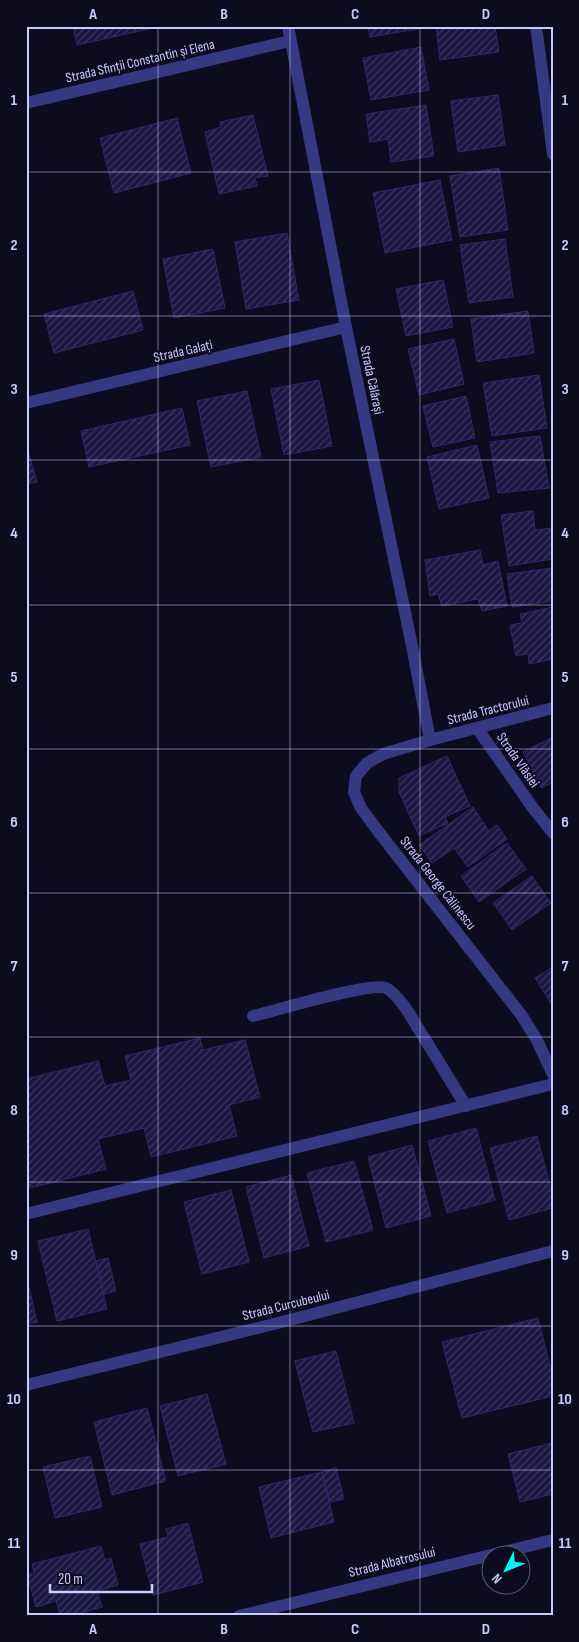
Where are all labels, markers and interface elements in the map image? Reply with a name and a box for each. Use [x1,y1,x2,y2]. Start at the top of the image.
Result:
text: A [88,5,97,24]
text: B [220,5,228,24]
text: C [351,5,359,24]
text: D [482,5,490,24]
street label: Strada Sfinții Constantin și Elena [64,36,216,86]
text: 1 [11,91,18,110]
text: 1 [562,91,569,110]
text: 2 [10,236,18,255]
text: 2 [561,236,569,255]
street label: Strada Galați [152,336,214,366]
street label: Strada Călărași [356,344,388,416]
text: 3 [10,380,18,399]
text: 3 [561,380,569,399]
text: 4 [10,524,18,543]
text: 4 [561,524,569,543]
text: 5 [10,668,18,687]
text: 5 [561,668,569,687]
street label: Strada Tractorului [446,692,530,728]
street label: Strada Vlăsiei [493,729,543,791]
text: 6 [10,813,18,832]
text: 6 [561,813,569,832]
street label: Strada George Călinescu [396,833,480,933]
text: 7 [11,957,18,976]
text: 7 [562,957,569,976]
text: 8 [10,1101,18,1120]
text: 8 [561,1101,569,1120]
text: 9 [10,1246,18,1265]
text: 9 [561,1246,569,1265]
street label: Strada Curcubeului [241,1286,331,1324]
text: 10 [7,1390,21,1409]
text: 10 [558,1390,572,1409]
text: 11 [8,1534,21,1553]
text: 11 [559,1534,572,1553]
street label: Strada Albatrosului [347,1543,437,1581]
north arrow [482,1544,532,1594]
scale bar [50,1562,152,1594]
text: 20 m [58,1570,83,1589]
text: N [488,1570,506,1587]
text: A [88,1620,97,1639]
text: B [220,1620,228,1639]
text: C [351,1620,359,1639]
text: D [482,1620,490,1639]

